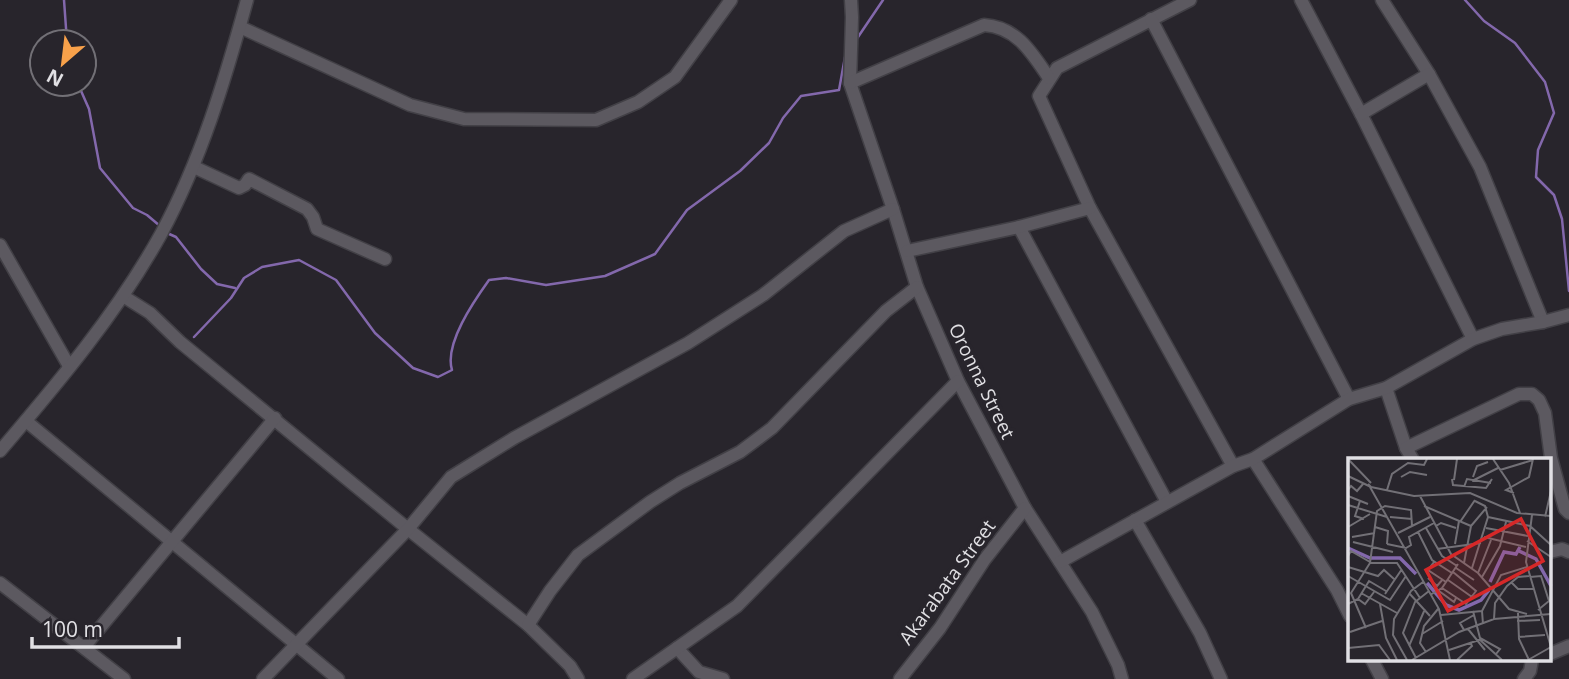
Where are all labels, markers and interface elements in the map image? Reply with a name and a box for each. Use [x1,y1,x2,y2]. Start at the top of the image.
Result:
north arrow [28,28,98,98]
text: N [42,63,68,93]
street label: Oronna Street [943,319,1021,443]
inset map [1348,458,1552,662]
street label: Akarabata Street [893,514,1001,650]
scale bar [32,606,178,650]
text: 100 m [42,615,103,643]

